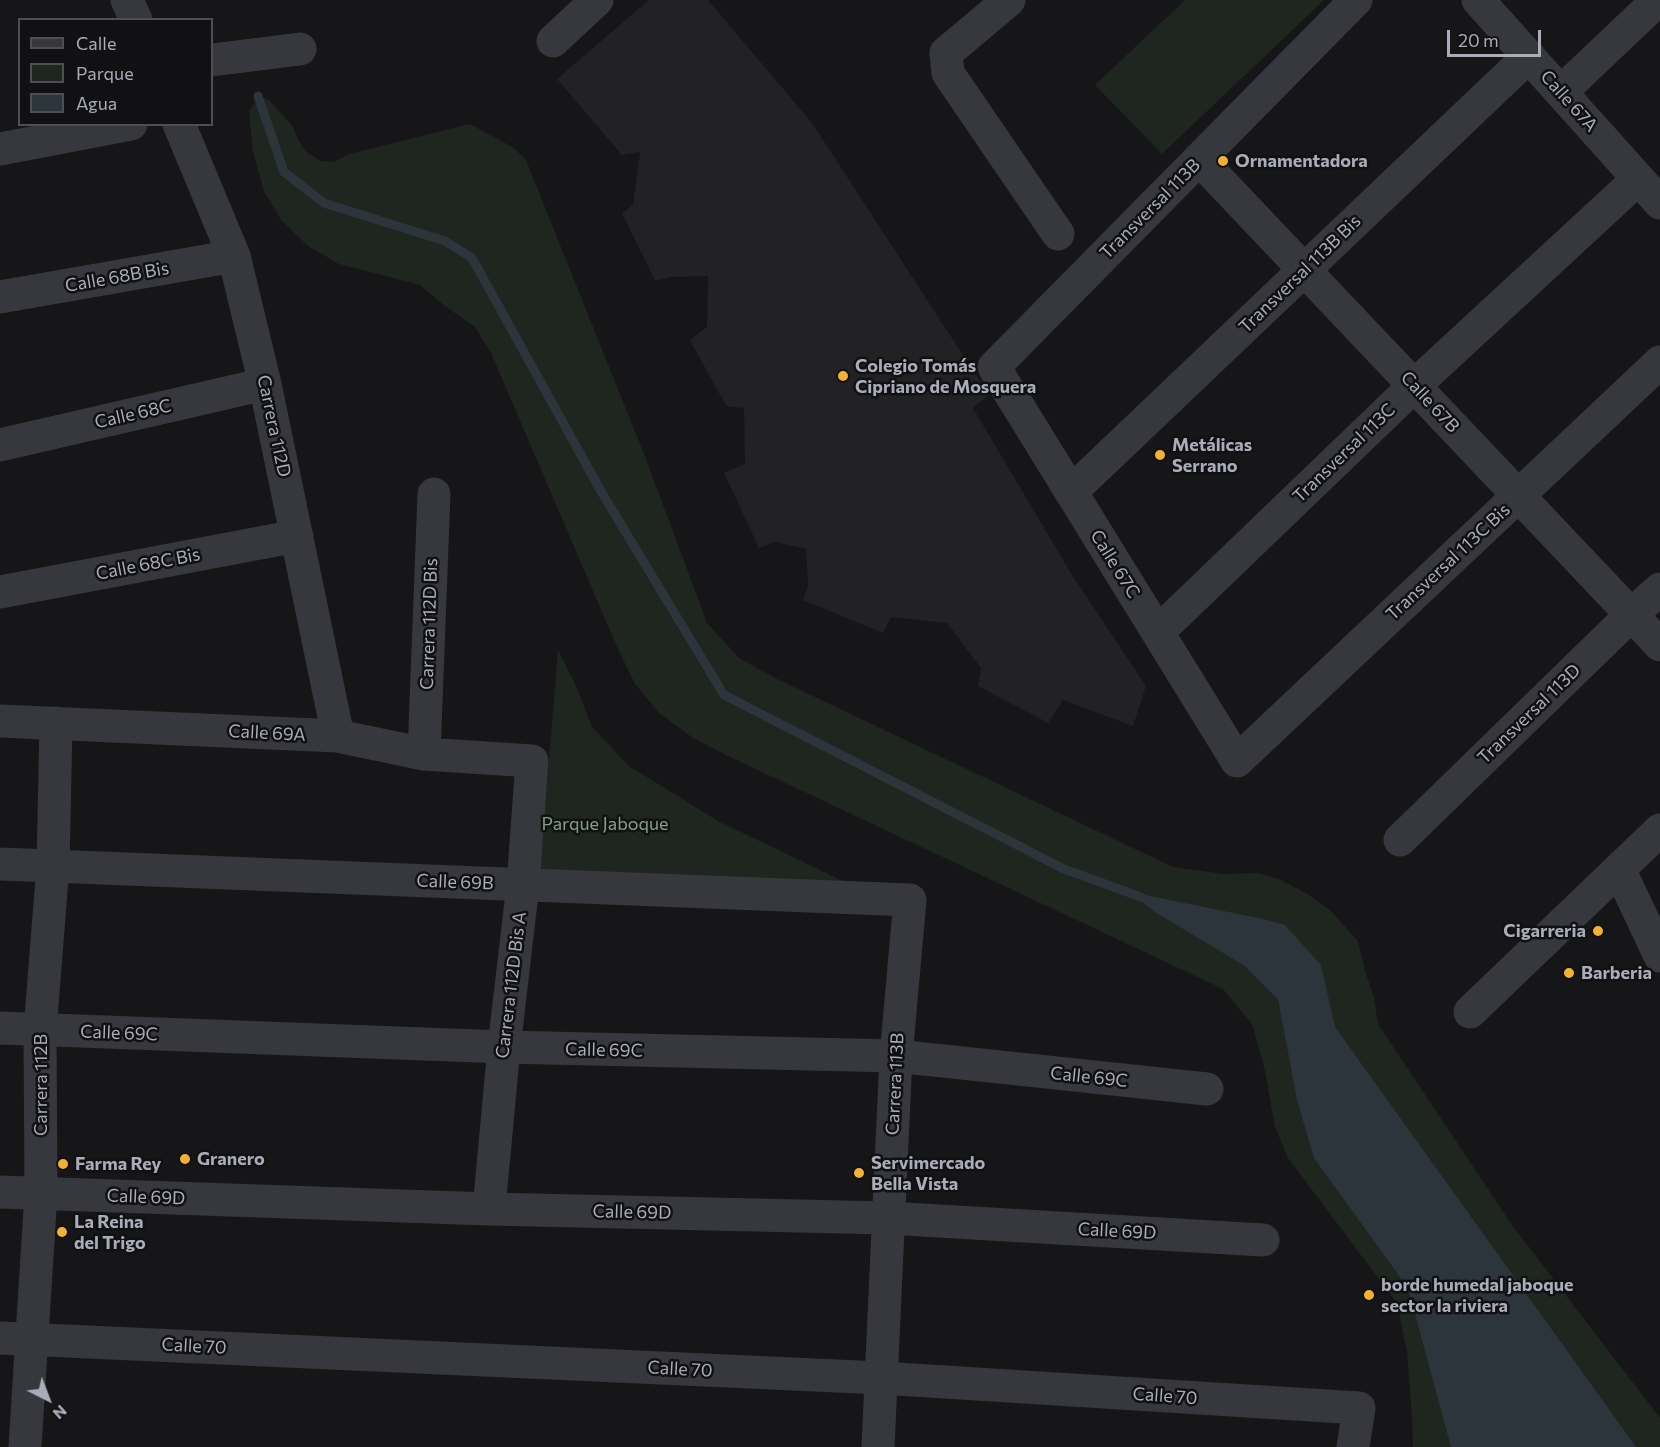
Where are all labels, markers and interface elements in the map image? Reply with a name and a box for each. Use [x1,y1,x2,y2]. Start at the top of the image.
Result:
legend [18,18,213,126]
scale bar [1450,18,1544,56]
text: 20 m [1458,29,1499,51]
text: Calle [76,32,116,54]
text: Parque [76,62,134,84]
street label: Calle 67A [1536,66,1602,136]
text: Agua [76,92,117,114]
place label: Ornamentadora [1235,150,1368,172]
street label: Transversal 113B [1095,154,1205,264]
marker: Ornamentadora [1216,154,1230,168]
street label: Transversal 113B Bis [1235,210,1365,338]
street label: Calle 68B Bis [63,257,171,297]
place label: Colegio Tomás Cipriano de Mosquera [855,355,1036,398]
street label: Calle 67B [1396,367,1464,437]
marker: Colegio Tomás Cipriano de Mosquera [836,369,850,383]
street label: Carrera 112D [253,373,295,479]
street label: Calle 68C [93,395,173,433]
street label: Transversal 113C [1288,399,1400,507]
place label: Metálicas Serrano [1172,434,1252,476]
marker: Metálicas Serrano [1153,448,1167,462]
street label: Transversal 113C Bis [1382,499,1514,625]
street label: Calle 67C [1086,526,1144,602]
street label: Calle 68C Bis [94,543,202,585]
street label: Carrera 112D Bis [416,558,442,690]
street label: Transversal 113D [1473,659,1585,769]
street label: Calle 69A [228,720,306,746]
park label: Parque Jaboque [541,813,669,835]
street label: Calle 69B [416,870,494,894]
street label: Carrera 112D Bis A [491,910,531,1060]
place label: Cigarreria [1503,920,1586,942]
marker: Cigarreria [1591,924,1605,938]
place label: Barberia [1581,962,1652,984]
marker: Barberia [1562,966,1576,980]
street label: Calle 69C [80,1021,158,1045]
street label: Carrera 113B [882,1032,908,1136]
street label: Carrera 112B [30,1034,52,1136]
street label: Calle 69C [565,1039,643,1061]
street label: Calle 69C [1049,1062,1129,1092]
place label: Granero [197,1148,265,1170]
marker: Granero [178,1152,192,1166]
place label: Servimercado Bella Vista [871,1152,985,1194]
place label: Farma Rey [75,1153,161,1175]
marker: Farma Rey [56,1157,70,1171]
marker: Servimercado Bella Vista [852,1166,866,1180]
street label: Calle 69D [106,1185,186,1209]
street label: Calle 69D [592,1201,672,1223]
place label: La Reina del Trigo [74,1211,146,1254]
street label: Calle 69D [1077,1218,1157,1244]
marker: La Reina del Trigo [55,1225,69,1239]
place label: borde humedal jaboque sector la riviera [1381,1274,1573,1316]
marker: borde humedal jaboque sector la riviera [1362,1288,1376,1302]
street label: Calle 70 [161,1334,227,1358]
street label: Calle 70 [647,1357,713,1381]
north arrow [18,1369,78,1429]
street label: Calle 70 [1132,1383,1198,1409]
text: N [50,1402,71,1424]

